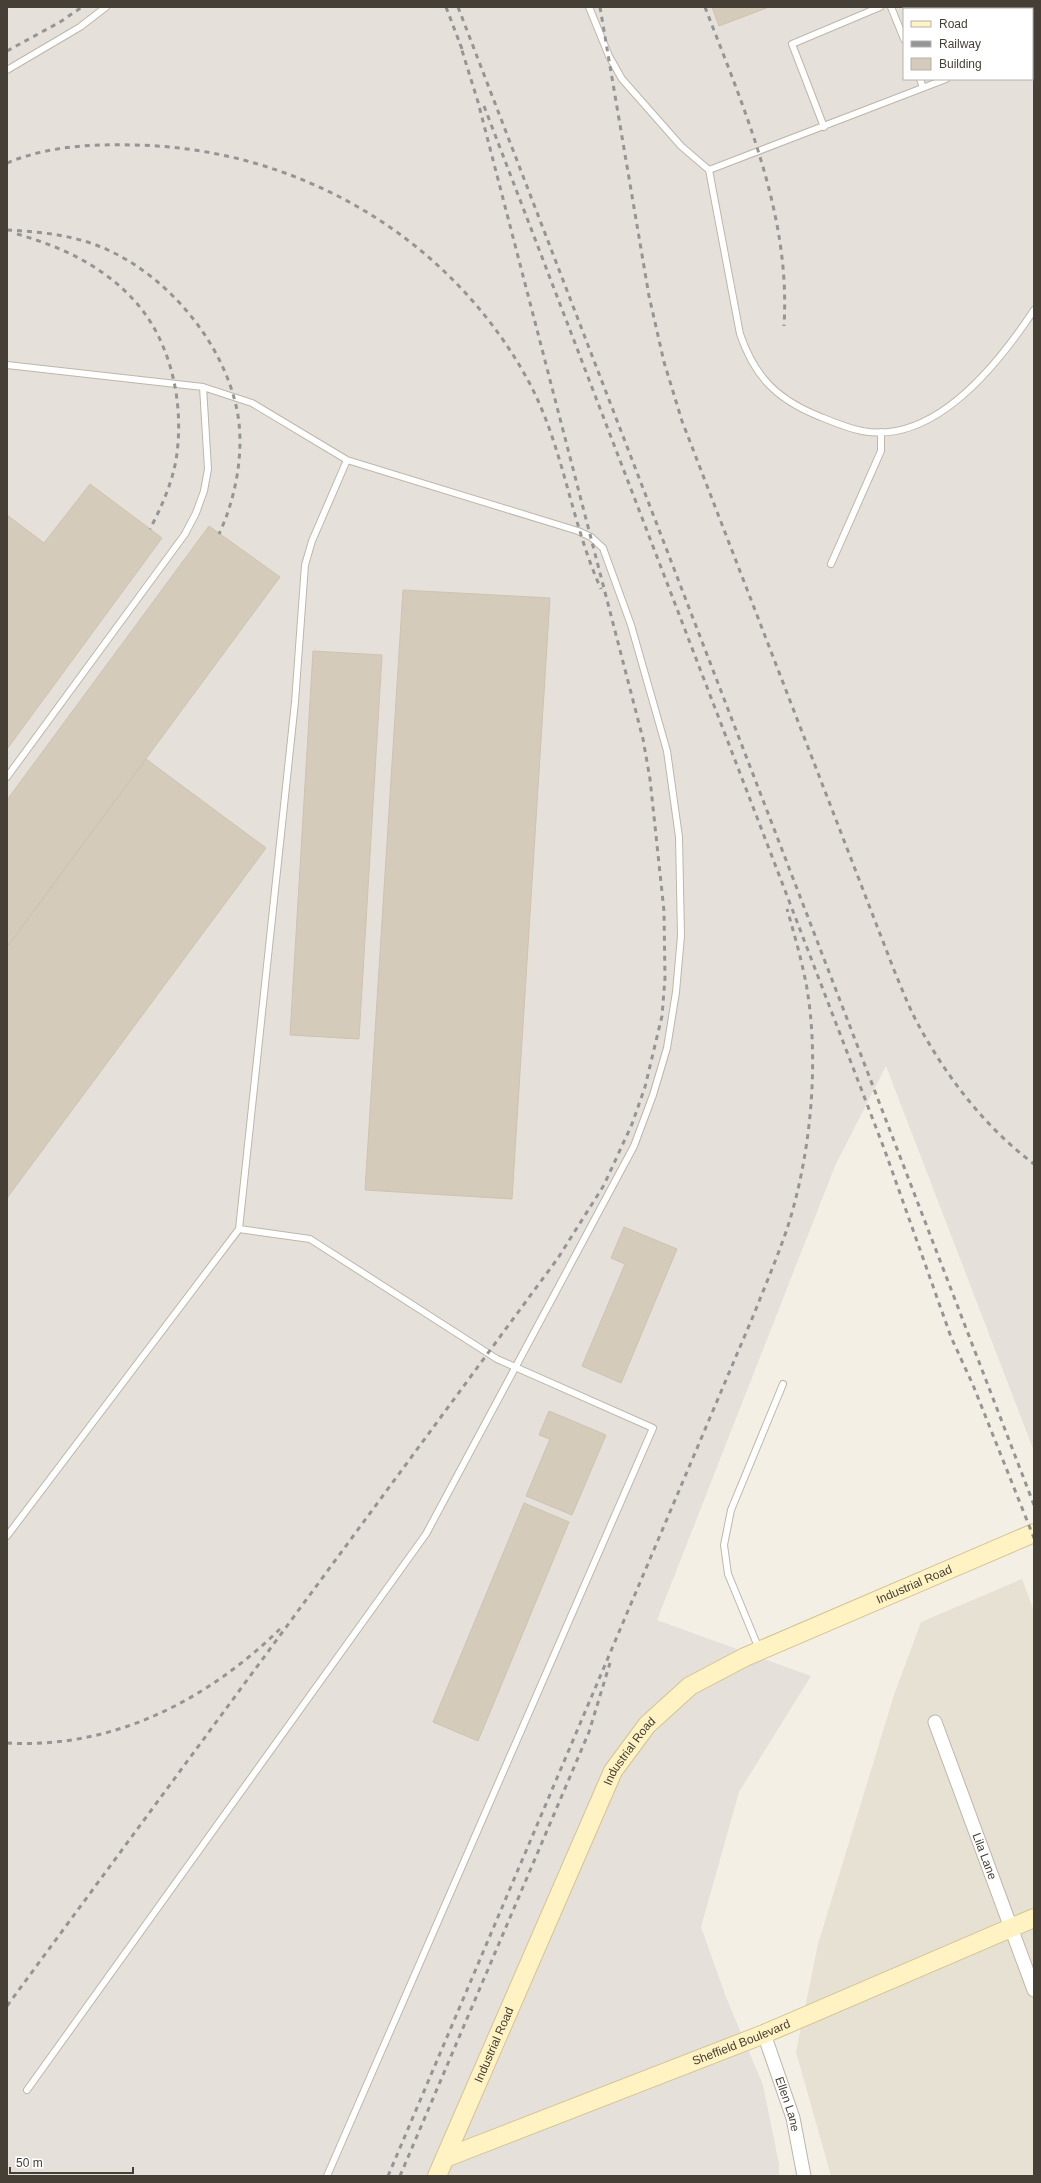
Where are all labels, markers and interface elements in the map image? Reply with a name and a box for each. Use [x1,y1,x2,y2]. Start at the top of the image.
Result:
legend [903,8,1033,80]
text: Road [939,17,968,31]
text: Railway [939,37,981,51]
text: Building [939,57,982,71]
street label: Industrial Road [874,1562,954,1607]
street label: Industrial Road [601,1714,658,1788]
street label: Lila Lane [970,1831,1000,1882]
street label: Industrial Road [471,2005,517,2085]
street label: Sheffield Boulevard [690,2017,792,2068]
street label: Ellen Lane [772,2075,802,2133]
scale bar [10,2149,133,2175]
text: 50 m [16,2156,43,2170]

